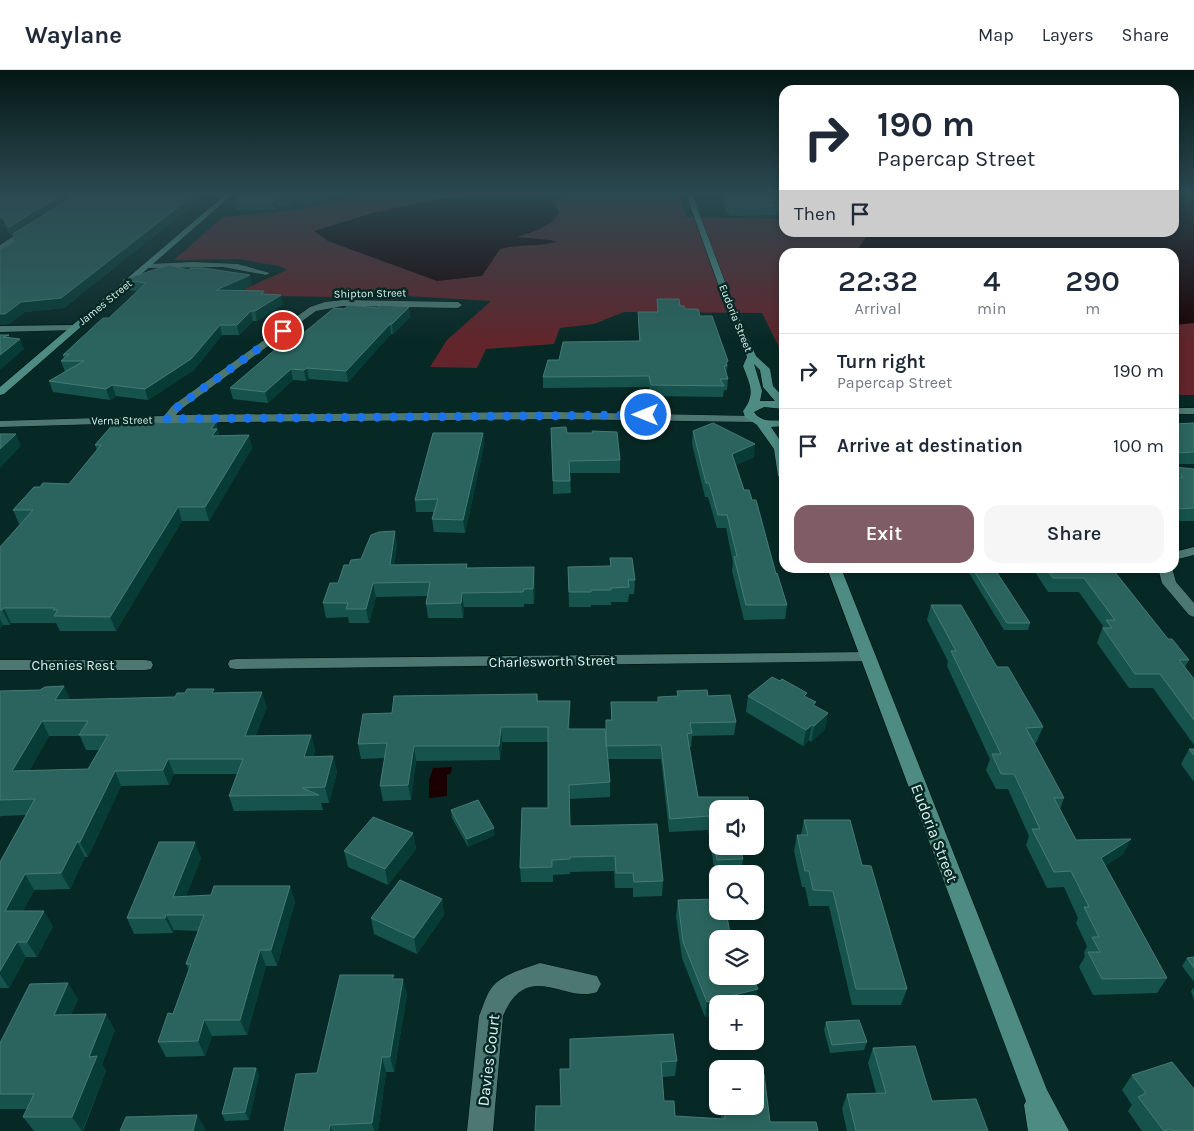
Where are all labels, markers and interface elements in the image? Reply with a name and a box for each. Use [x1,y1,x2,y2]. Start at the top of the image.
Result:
text: Waylane [25,21,122,49]
text: Map [978,24,1014,46]
text: Layers [1042,24,1094,46]
text: Share [1122,24,1169,46]
text: 190 m [877,104,975,145]
icon: right [794,105,859,170]
text: Papercap Street [877,146,1035,172]
icon: arrive [846,200,874,228]
text: Then [794,203,836,225]
text: 22:32 [838,263,918,299]
text: 4 [983,263,1000,299]
text: 290 [1065,263,1120,299]
street label: James Street [76,277,135,328]
street label: Eudoria Street [716,283,755,354]
street label: Shipton Street [334,286,406,301]
text: Arrival [855,299,901,318]
text: min [977,299,1006,318]
text: m [1085,299,1100,318]
pin [262,310,304,352]
icon: arrive [269,317,297,345]
text: Turn right [837,351,926,373]
icon: right [794,357,822,385]
text: 190 m [1113,360,1164,382]
text: Papercap Street [837,373,952,392]
position arrow [619,388,671,440]
street label: Verna Street [91,413,153,428]
icon: arrive [794,432,822,460]
text: Arrive at destination [837,435,1023,457]
text: 100 m [1113,435,1164,457]
button: Exit [794,505,974,563]
button: Share [984,505,1164,563]
street label: Charlesworth Street [489,652,615,671]
street label: Chenies Rest [31,657,115,674]
street label: Eudoria Street [907,781,962,885]
map controls [709,800,764,1115]
button: sound [709,800,764,855]
button: search [709,865,764,920]
button: layers [709,930,764,985]
button: + [709,995,764,1050]
street label: Davies Court [473,1013,504,1107]
button: − [709,1060,764,1115]

